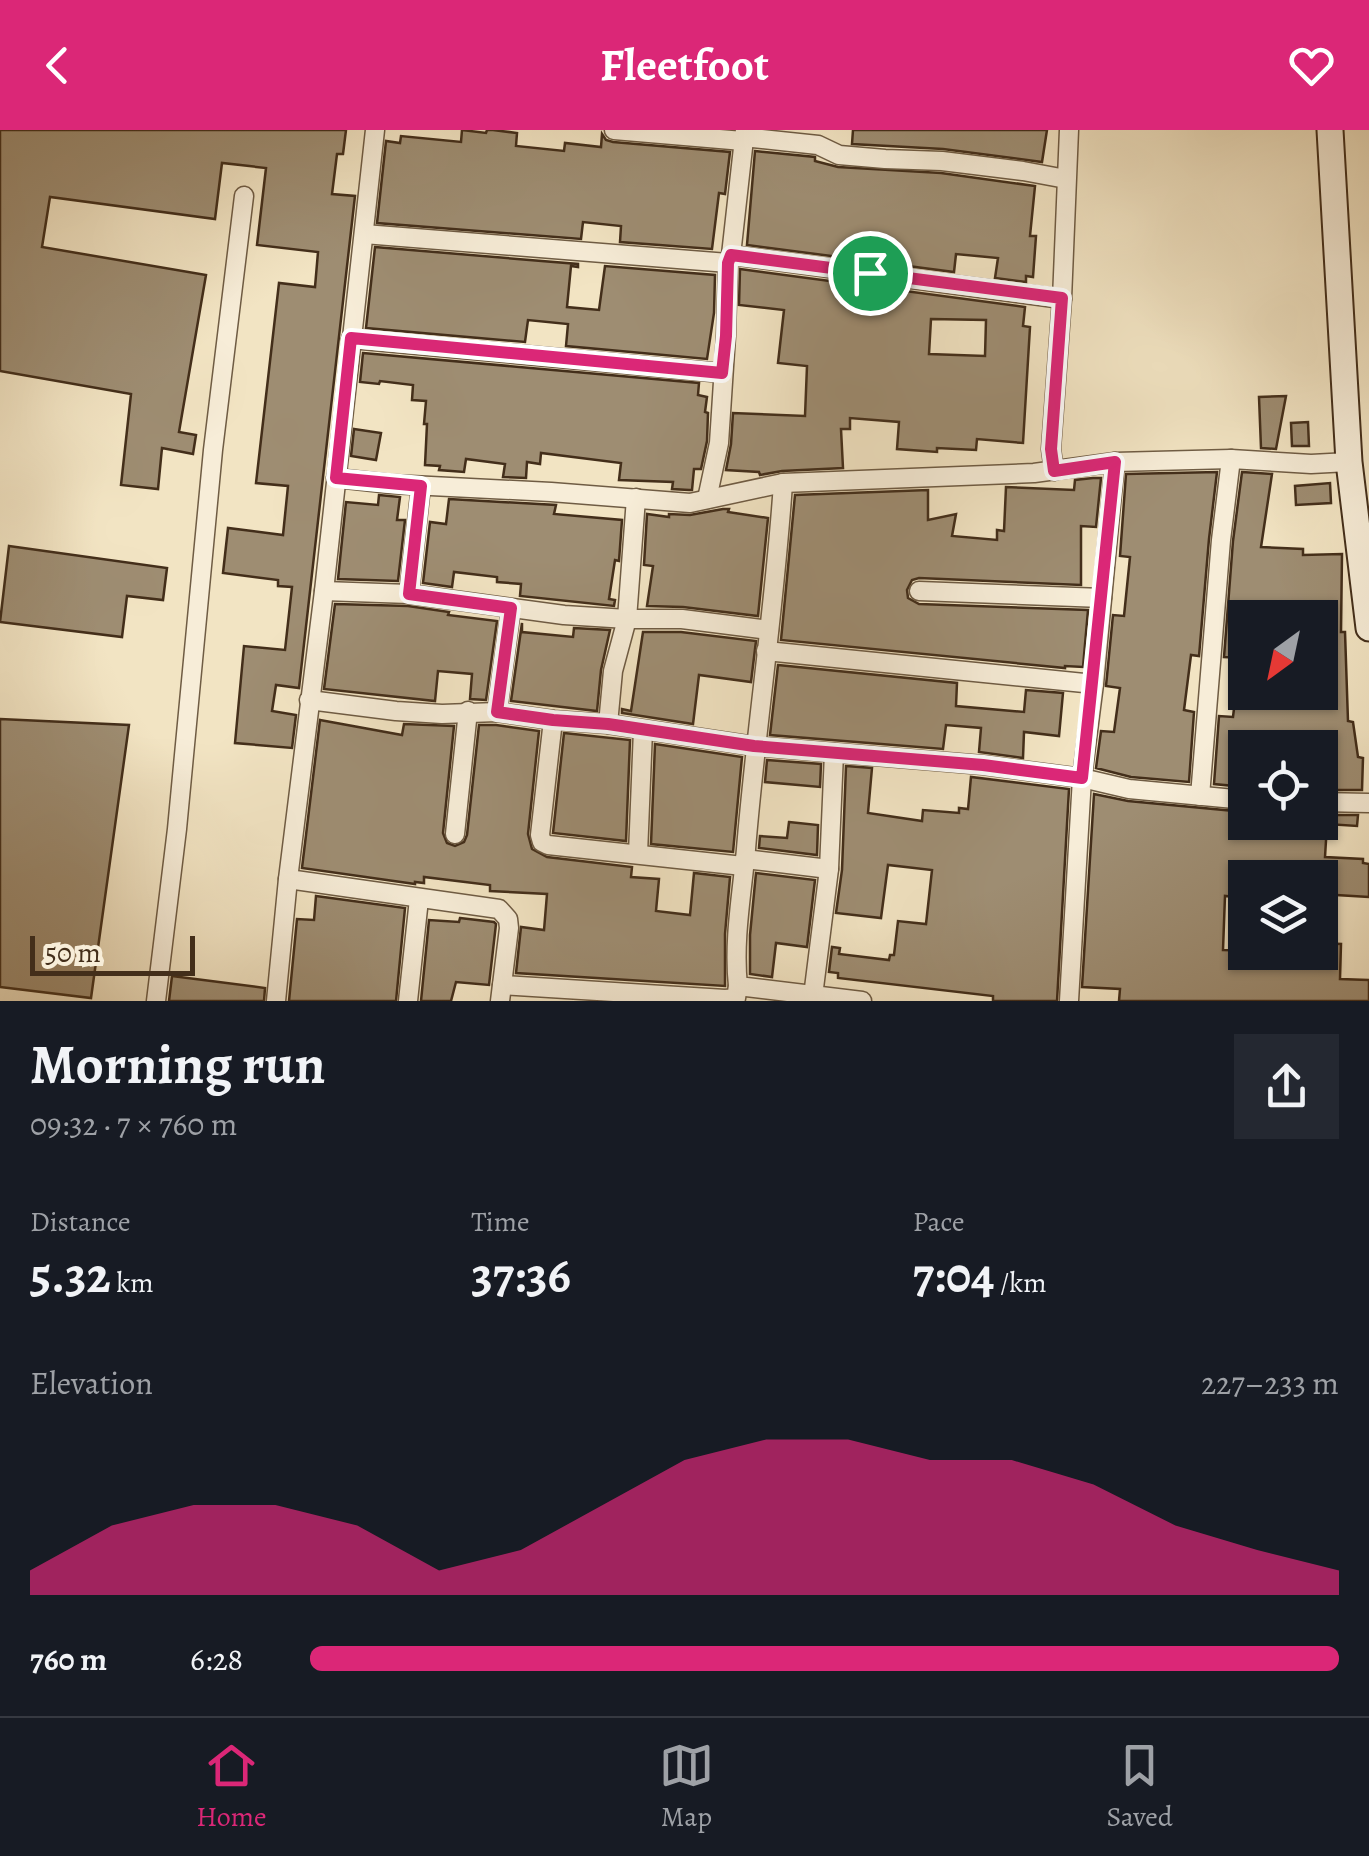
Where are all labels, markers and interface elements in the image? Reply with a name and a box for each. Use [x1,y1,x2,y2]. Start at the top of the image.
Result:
text: Fleetfoot [600,34,769,96]
icon: back [30,38,85,93]
icon: heart [1284,38,1339,93]
pin [828,231,913,316]
icon: arrive [843,246,898,301]
north arrow [1228,600,1338,710]
map controls [1228,600,1338,970]
button: locate [1228,730,1338,840]
button: layers [1228,860,1338,970]
scale bar [30,931,195,976]
text: 50 m [45,934,101,972]
text: Morning run [30,1027,325,1102]
button: share [1234,1034,1339,1139]
text: 09:32 · 7 × 760 m [30,1102,237,1146]
text: Distance [30,1203,130,1241]
text: Time [471,1203,530,1241]
text: Pace [913,1203,965,1241]
text: 5.32 [30,1241,111,1309]
text: 37:36 [471,1241,571,1309]
text: 7:04 [913,1241,995,1309]
text: km [111,1264,154,1302]
text: /km [995,1264,1047,1302]
text: Elevation [30,1361,153,1405]
text: 227–233 m [1201,1361,1339,1405]
text: 760 m [30,1637,107,1681]
text: 6:28 [190,1637,243,1681]
tab: Home [196,1738,267,1836]
tab: Map [659,1738,714,1836]
tab: Saved [1106,1738,1173,1836]

